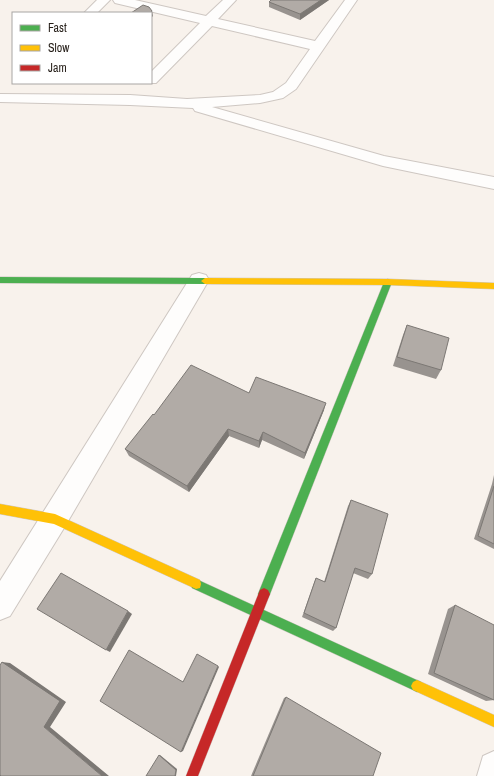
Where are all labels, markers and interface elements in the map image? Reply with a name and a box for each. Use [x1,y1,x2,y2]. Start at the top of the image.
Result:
legend [12,12,152,84]
text: Fast [48,20,67,36]
text: Slow [48,40,70,56]
text: Jam [48,60,67,76]

